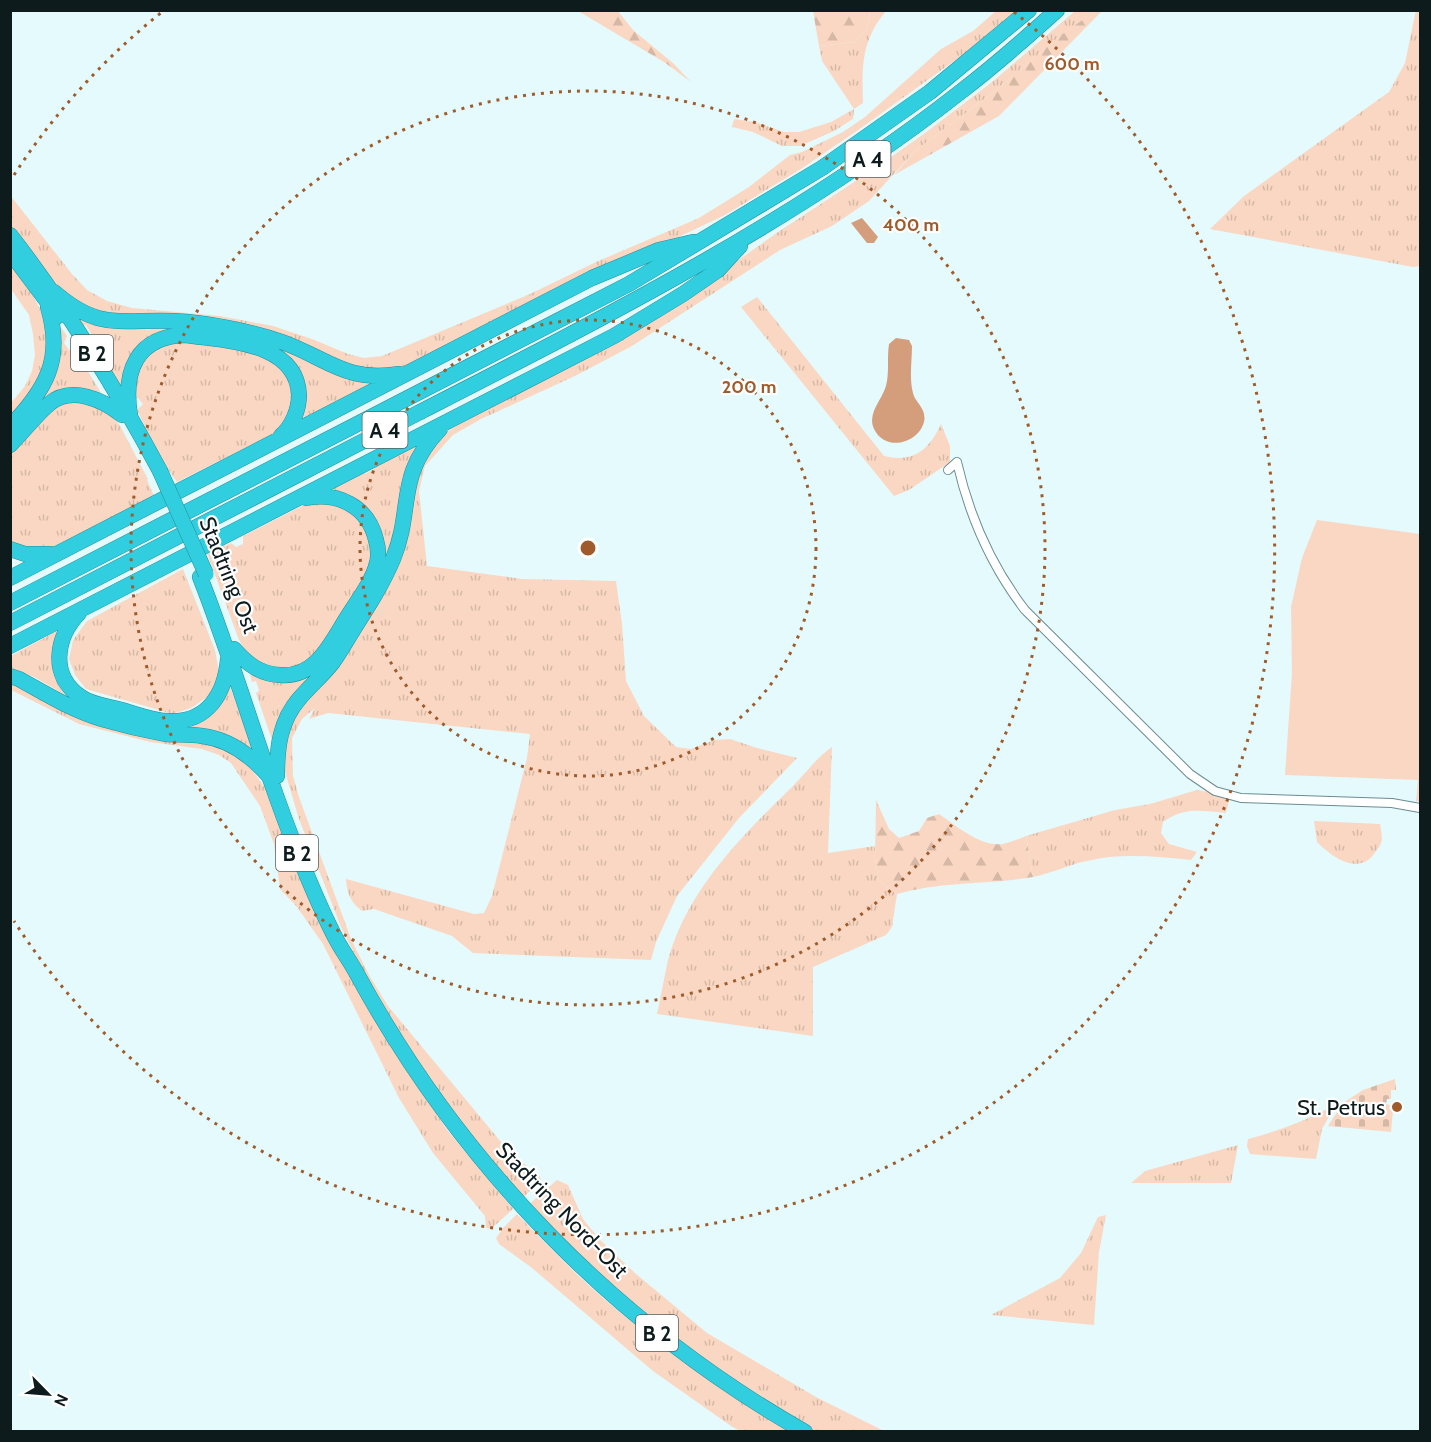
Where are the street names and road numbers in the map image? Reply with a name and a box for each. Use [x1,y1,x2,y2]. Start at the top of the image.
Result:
road number: A 4 [846,141,890,177]
road number: B 2 [71,335,113,371]
road number: A 4 [362,412,408,448]
street label: Stadtring Ost [193,513,265,638]
road number: B 2 [276,835,318,871]
street label: Stadtring Nord-Ost [490,1136,634,1284]
road number: B 2 [636,1315,678,1351]

